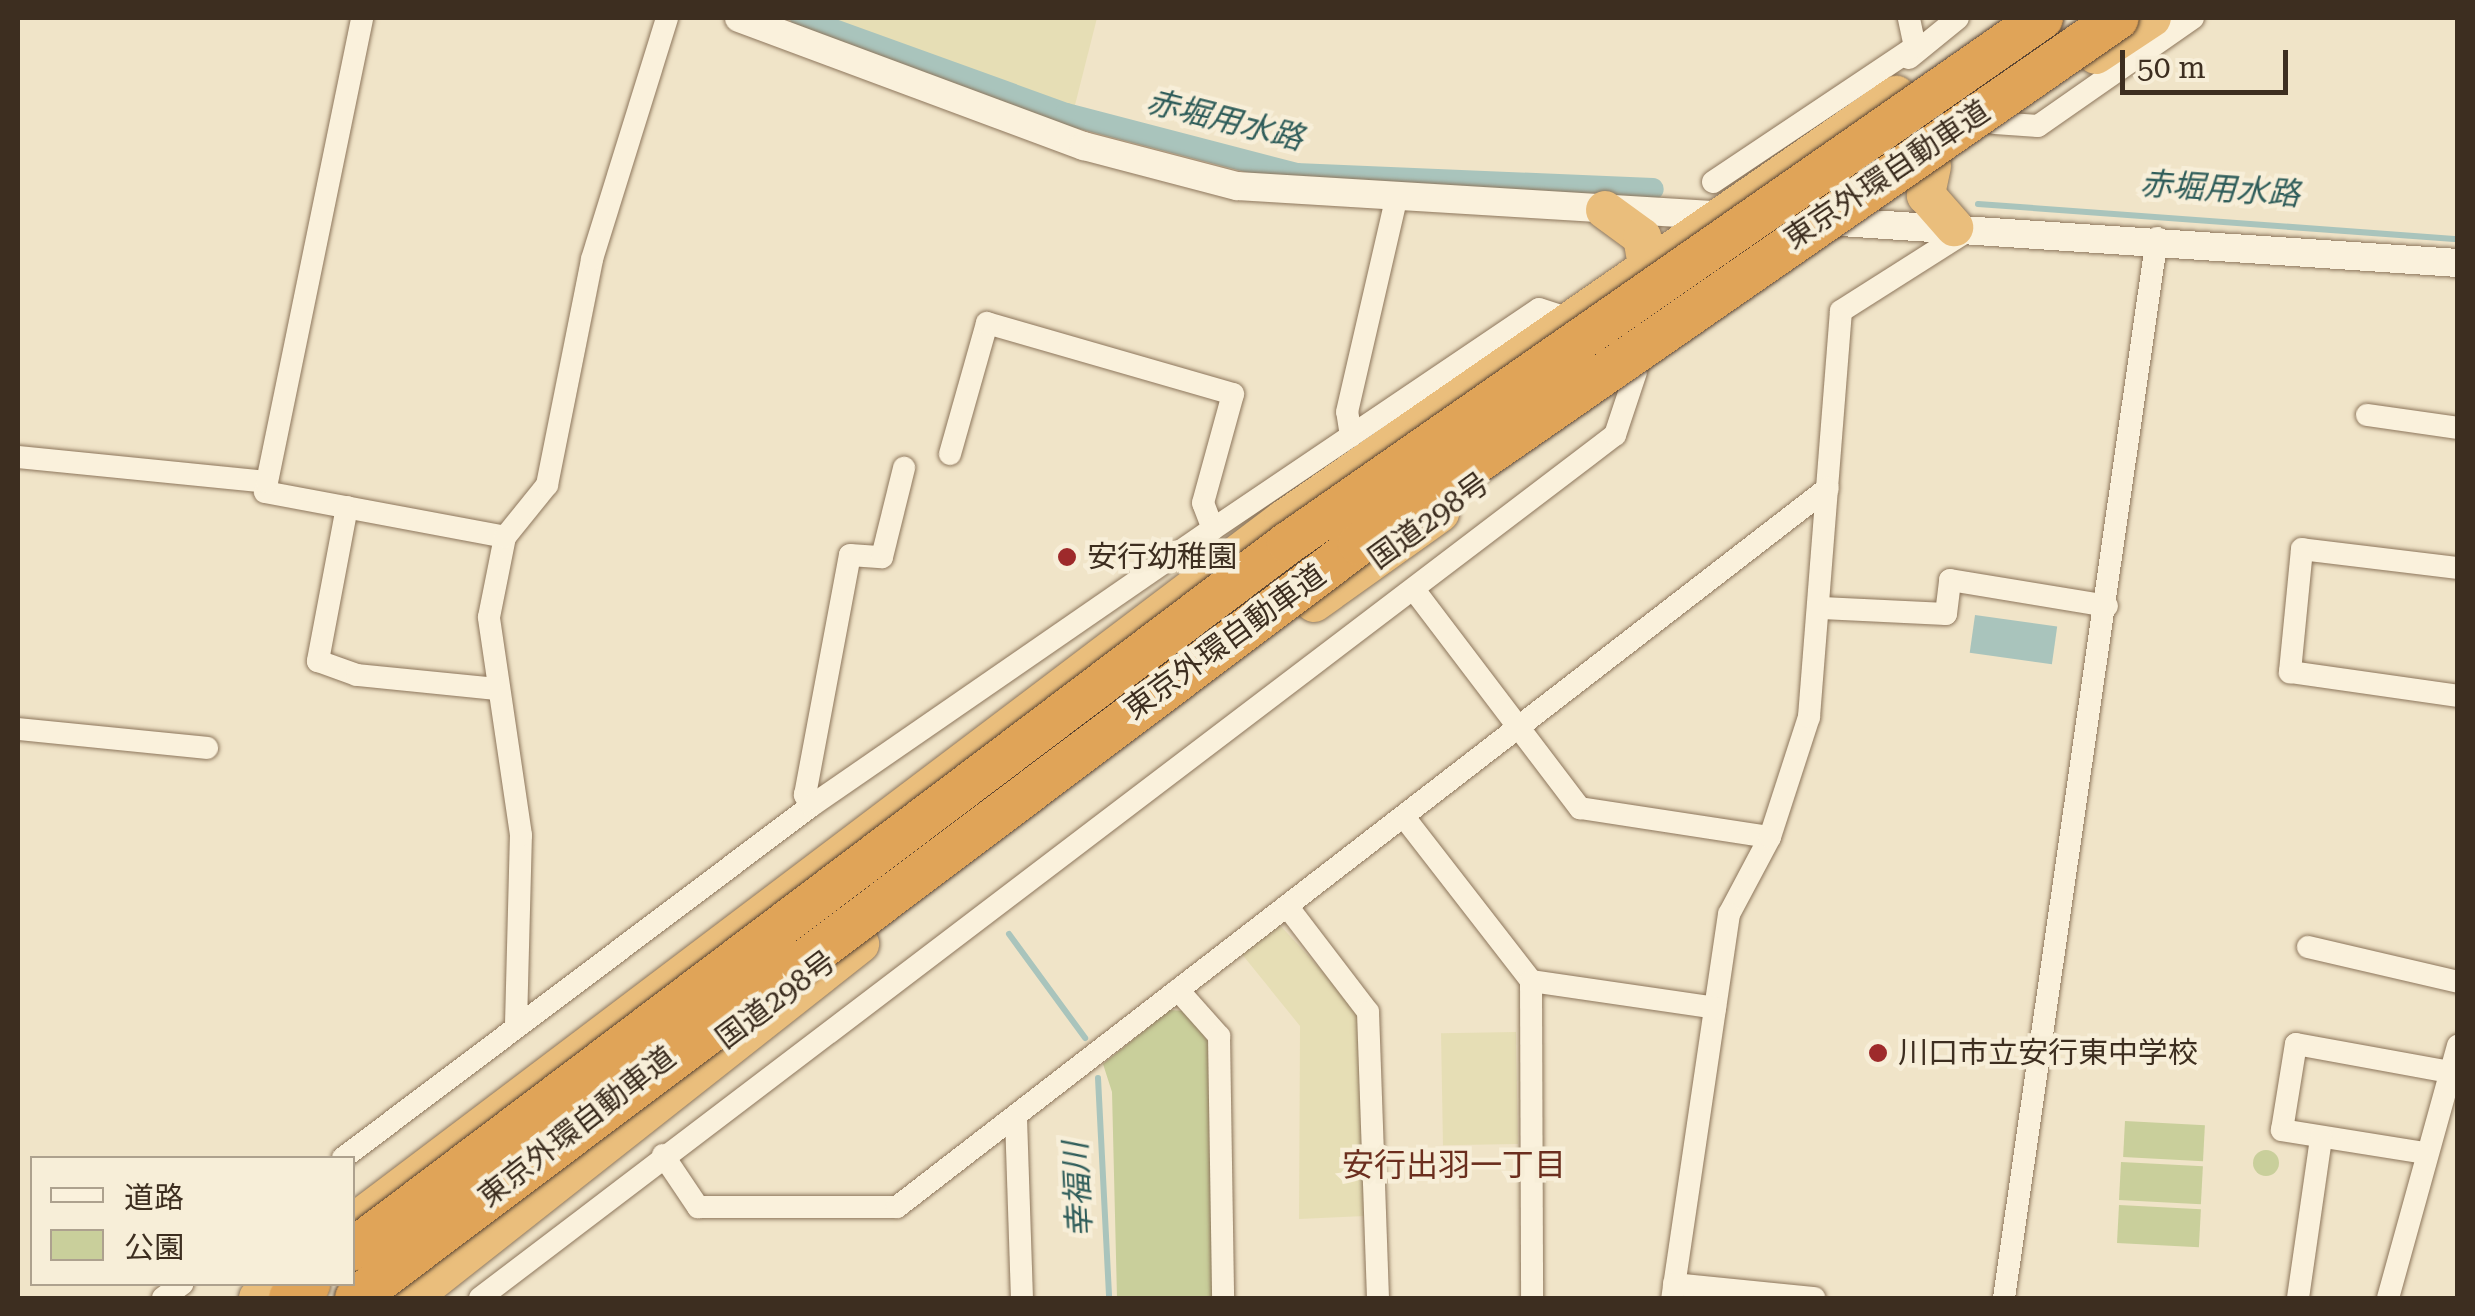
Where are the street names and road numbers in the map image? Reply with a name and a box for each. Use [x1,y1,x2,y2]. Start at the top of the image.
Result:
street label: 東京外環自動車道 [1777,93,1997,257]
street label: 国道298号 [1362,465,1496,577]
street label: 東京外環自動車道 [1117,557,1333,727]
street label: 国道298号 [709,943,843,1057]
street label: 東京外環自動車道 [471,1039,683,1215]

